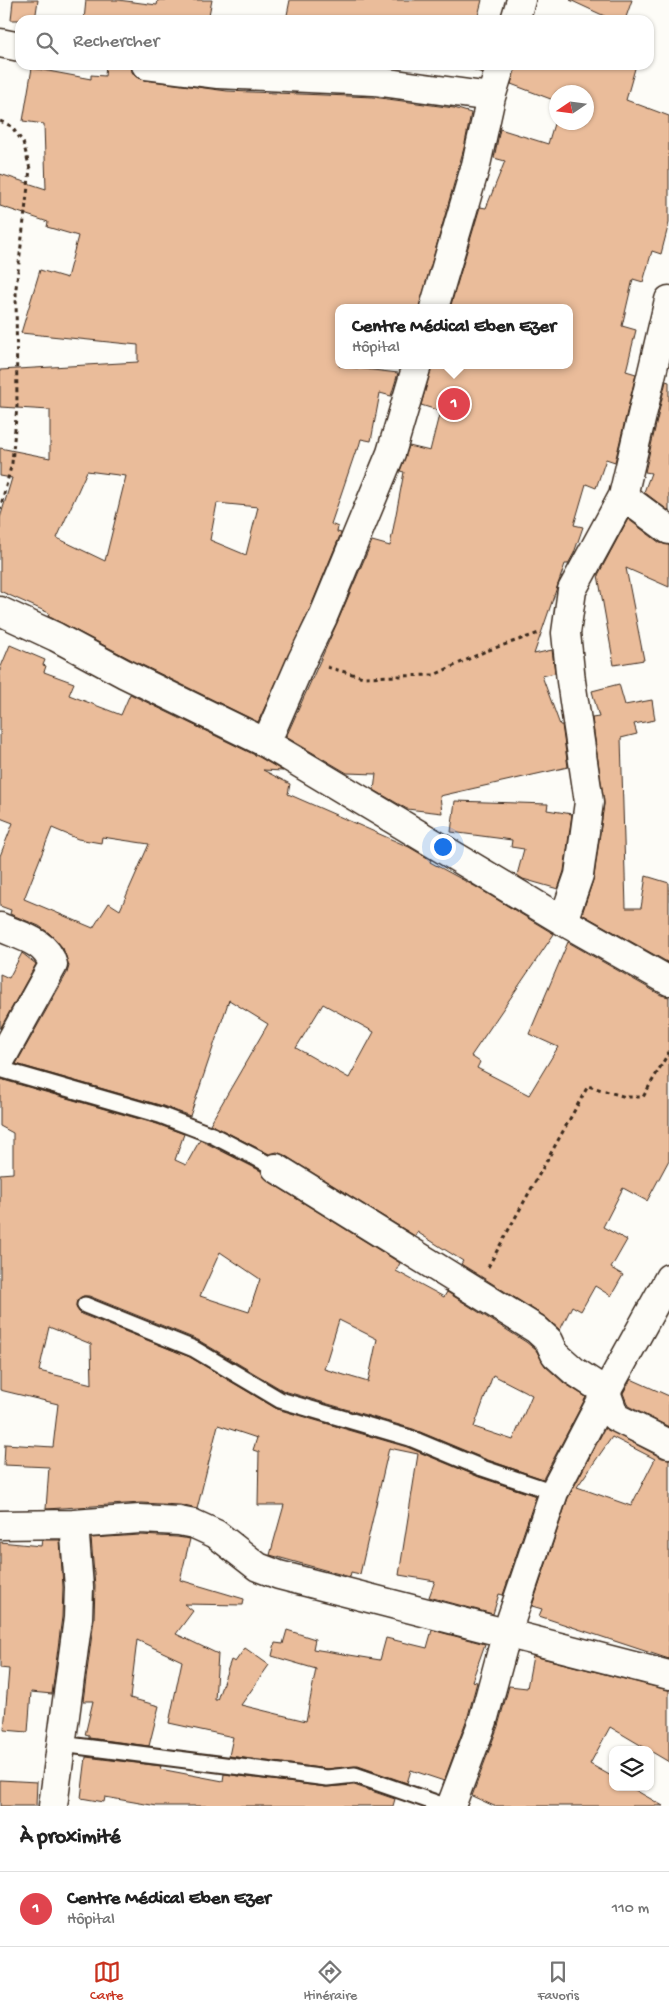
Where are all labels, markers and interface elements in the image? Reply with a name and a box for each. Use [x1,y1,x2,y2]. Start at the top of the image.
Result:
search box [15,15,654,70]
icon: search [33,29,61,57]
text: Rechercher [73,31,159,54]
north arrow [549,85,594,130]
popup [335,304,573,369]
text: Centre Médical Eben Ezer [352,316,556,339]
text: Hôpital [352,339,400,358]
pin: 1 [438,385,470,423]
your location [430,834,456,860]
map controls [609,1746,654,1791]
button: layers [609,1746,654,1791]
text: À proximité [20,1826,121,1851]
text: Centre Médical Eben Ezer [67,1888,271,1911]
text: 1 [33,1900,39,1919]
text: 110 m [612,1900,649,1919]
text: Hôpital [67,1911,115,1930]
tab: Carte [90,1958,123,2005]
tab: Itinéraire [303,1958,357,2005]
tab: Favoris [537,1958,579,2005]

